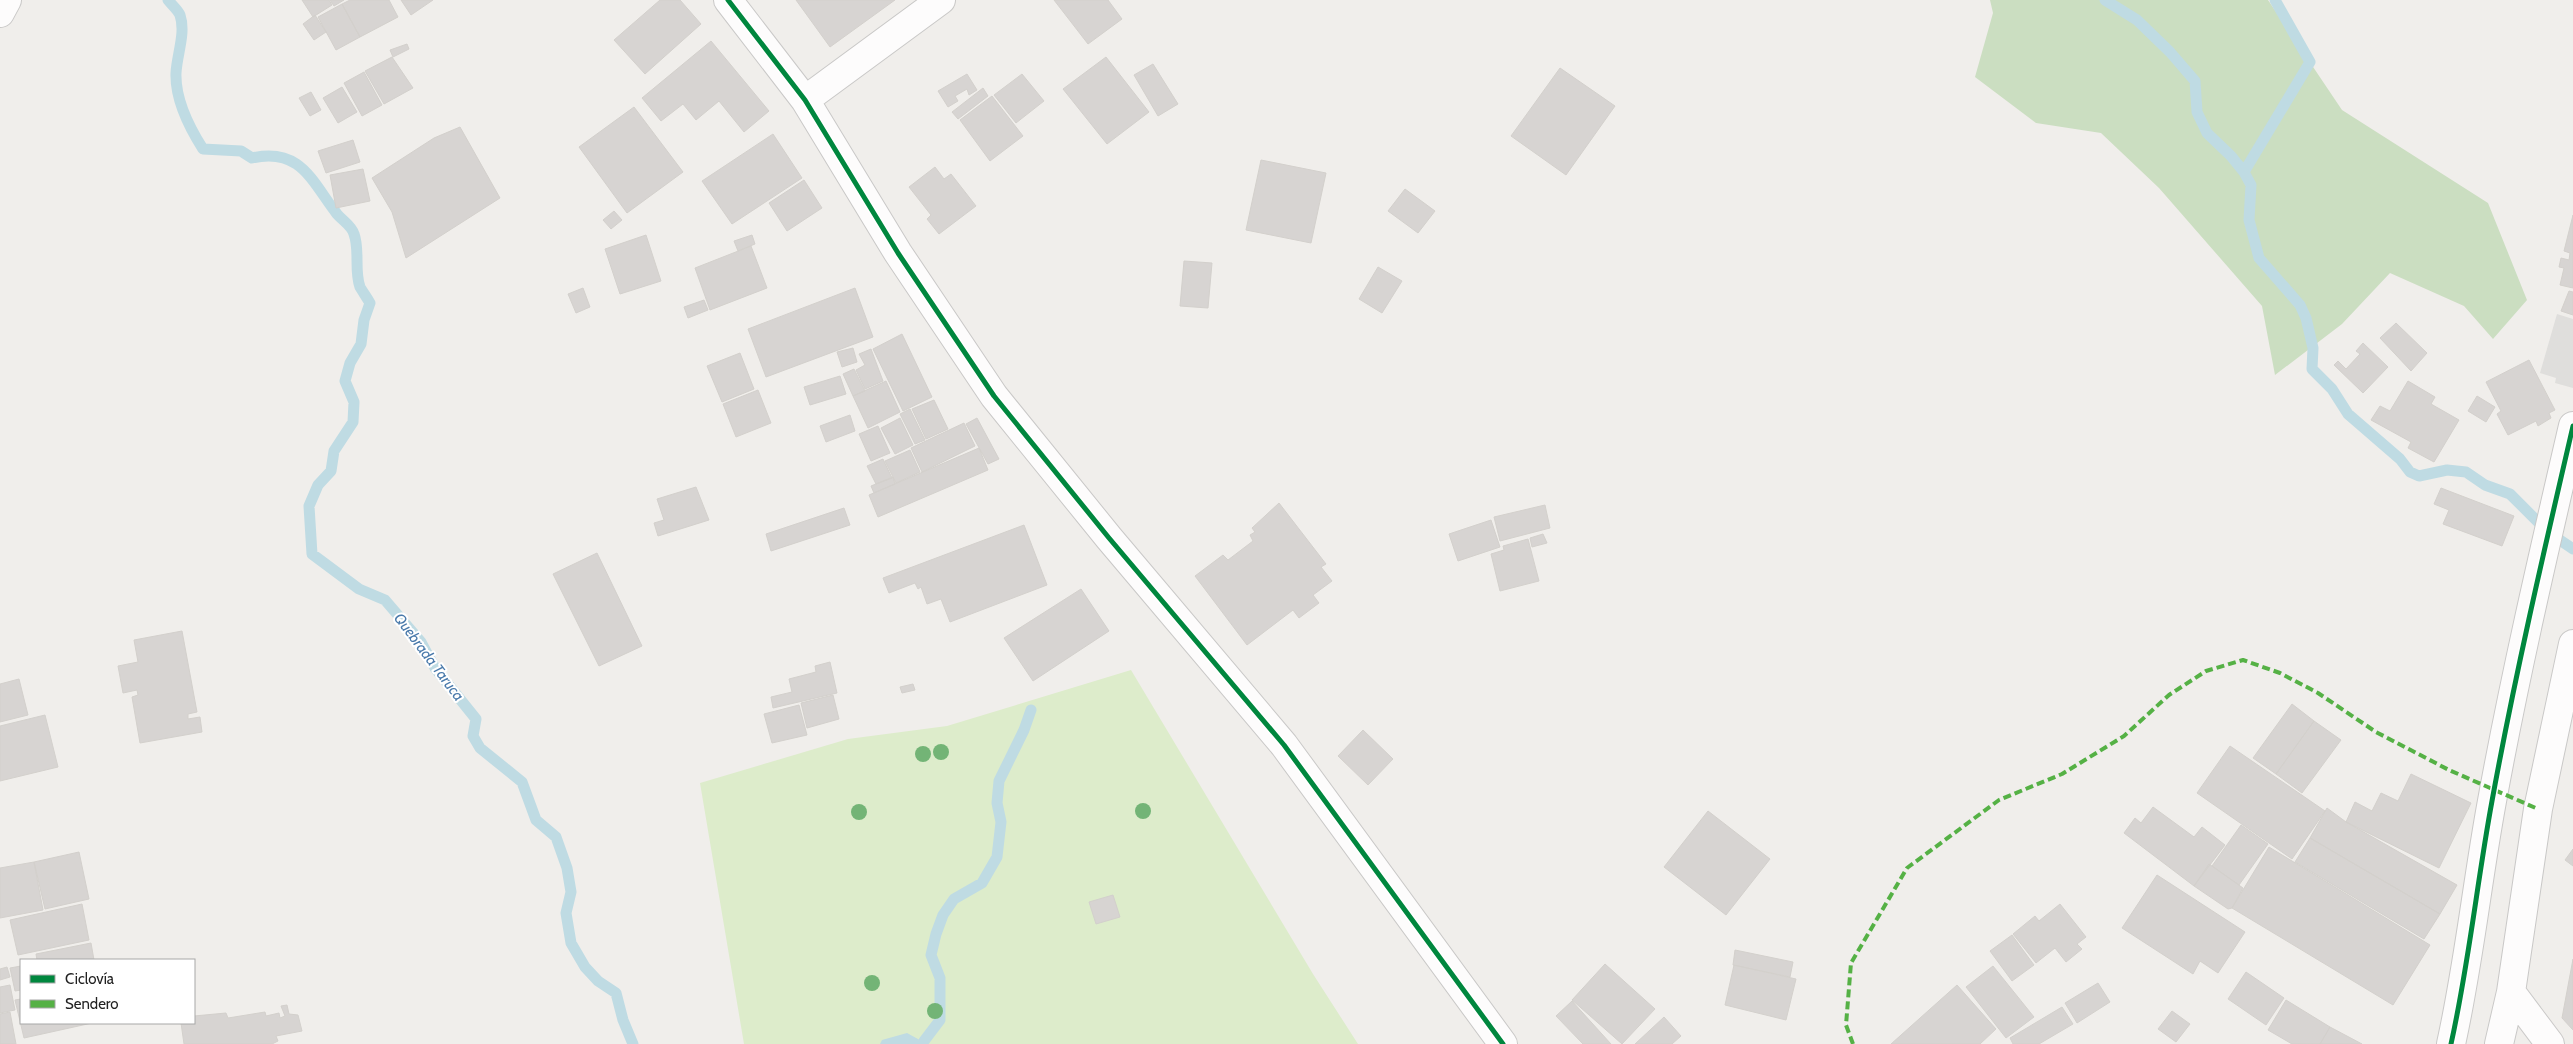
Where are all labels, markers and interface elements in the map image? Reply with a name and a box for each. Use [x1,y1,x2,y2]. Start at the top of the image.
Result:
water label: Quebrada Taruca [390,610,468,704]
legend [20,959,195,1024]
text: Ciclovía [65,970,115,988]
text: Sendero [65,995,119,1013]

